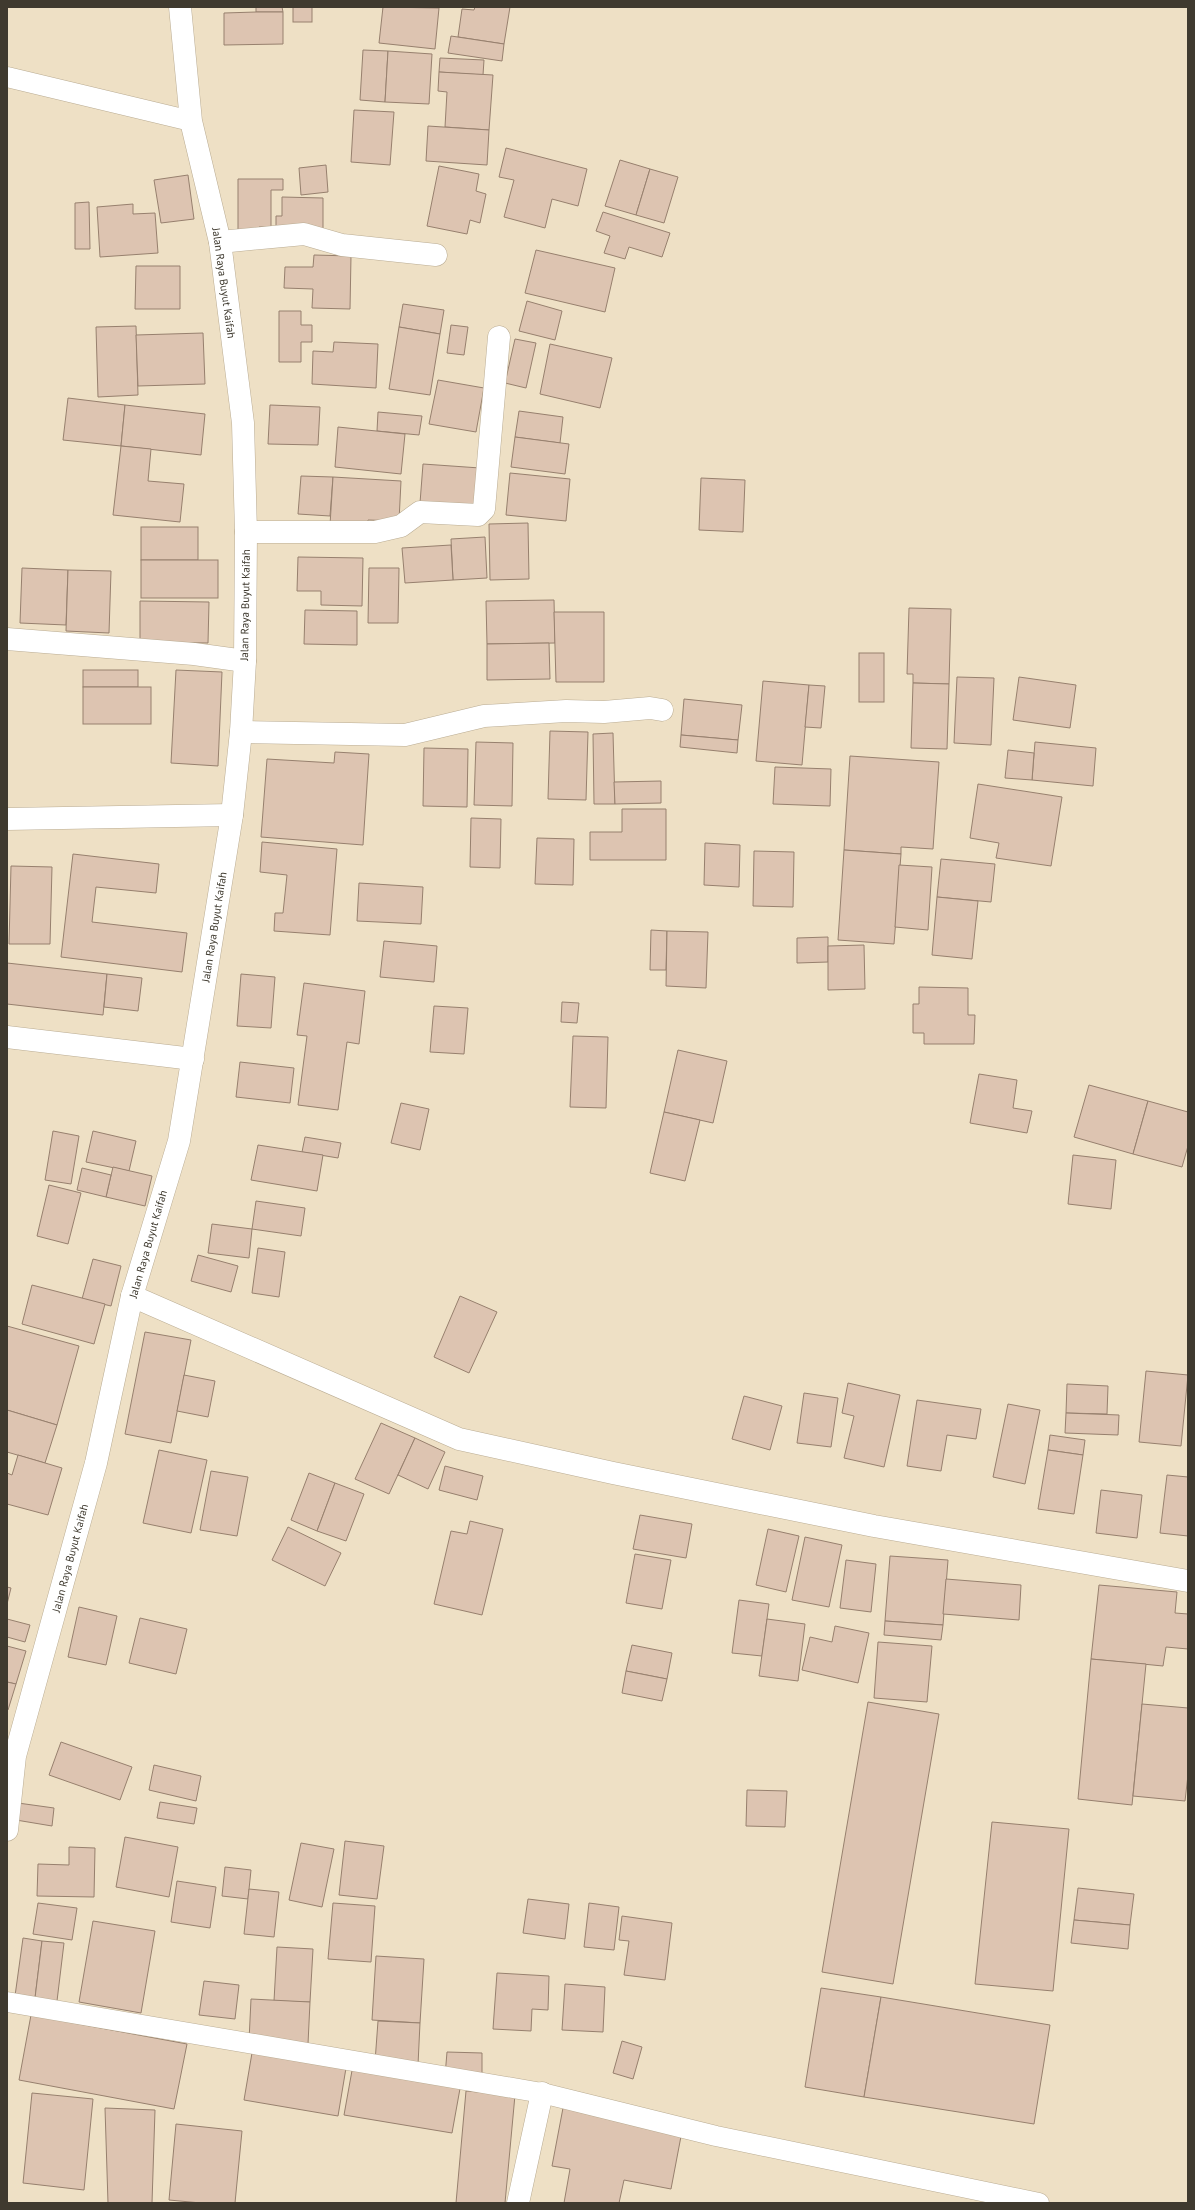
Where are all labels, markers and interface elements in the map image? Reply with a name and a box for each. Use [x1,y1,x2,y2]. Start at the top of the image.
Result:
street label: Jalan Raya Buyut Kaifah [209,226,239,339]
street label: Jalan Raya Buyut Kaifah [237,549,253,662]
street label: Jalan Raya Buyut Kaifah [198,871,230,984]
street label: Jalan Raya Buyut Kaifah [126,1188,170,1301]
street label: Jalan Raya Buyut Kaifah [49,1502,91,1615]

